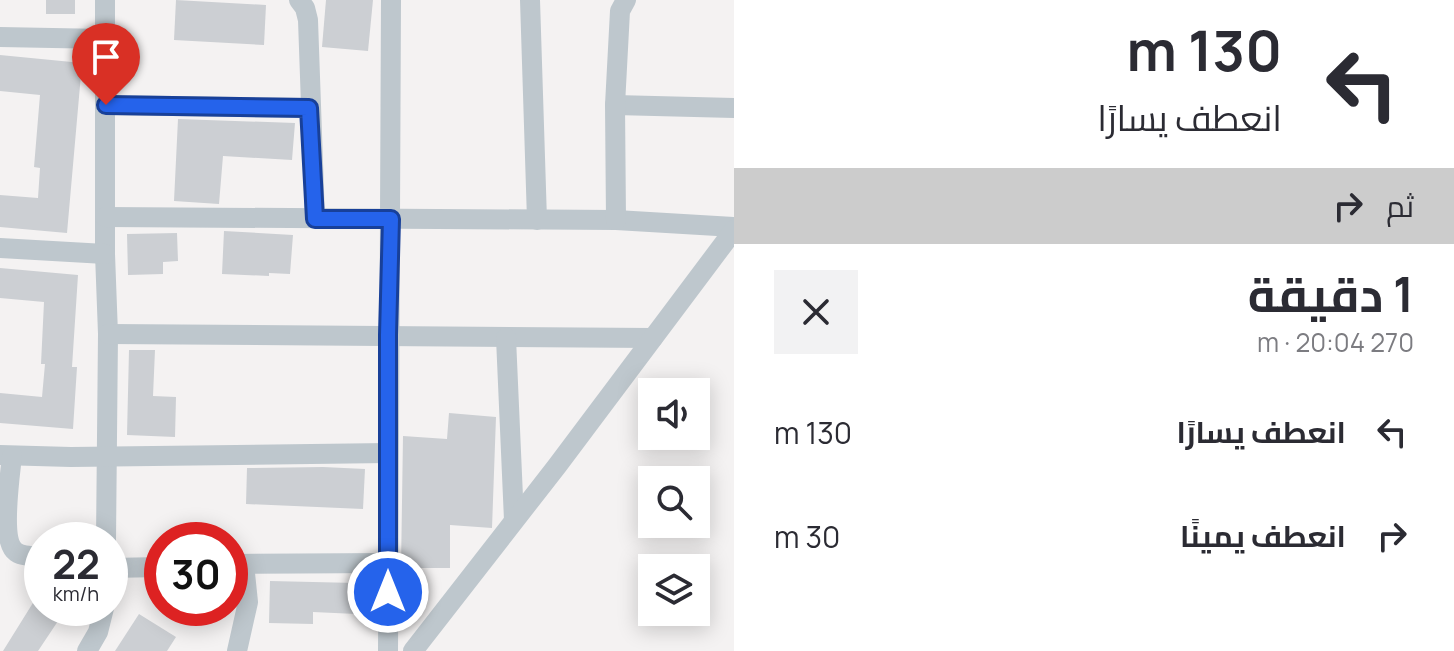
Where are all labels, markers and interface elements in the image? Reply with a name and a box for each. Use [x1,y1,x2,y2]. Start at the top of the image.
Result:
text: 130 m [1126,11,1282,88]
pin [72,23,140,105]
icon: left [1310,32,1414,136]
icon: arrive [84,35,128,79]
text: انعطف يسارًا [1097,93,1282,142]
icon: right [1326,184,1370,228]
text: ثم [1386,185,1414,226]
text: 1 دقيقة [1248,261,1414,326]
button: close [774,270,858,354]
text: 270 m · 20:04 [1257,324,1414,360]
map controls [638,378,710,626]
button: sound [638,378,710,450]
icon: left [1370,410,1414,454]
text: انعطف يسارًا [1176,411,1346,452]
text: 130 m [774,412,852,453]
button: search [638,466,710,538]
icon: right [1370,514,1414,558]
text: انعطف يمينًا [1180,515,1346,556]
text: 30 m [774,516,840,557]
speed limit sign: 30 [144,522,248,626]
text: 22 [52,536,100,591]
position arrow [346,550,430,634]
button: layers [638,554,710,626]
text: km/h [53,580,99,607]

